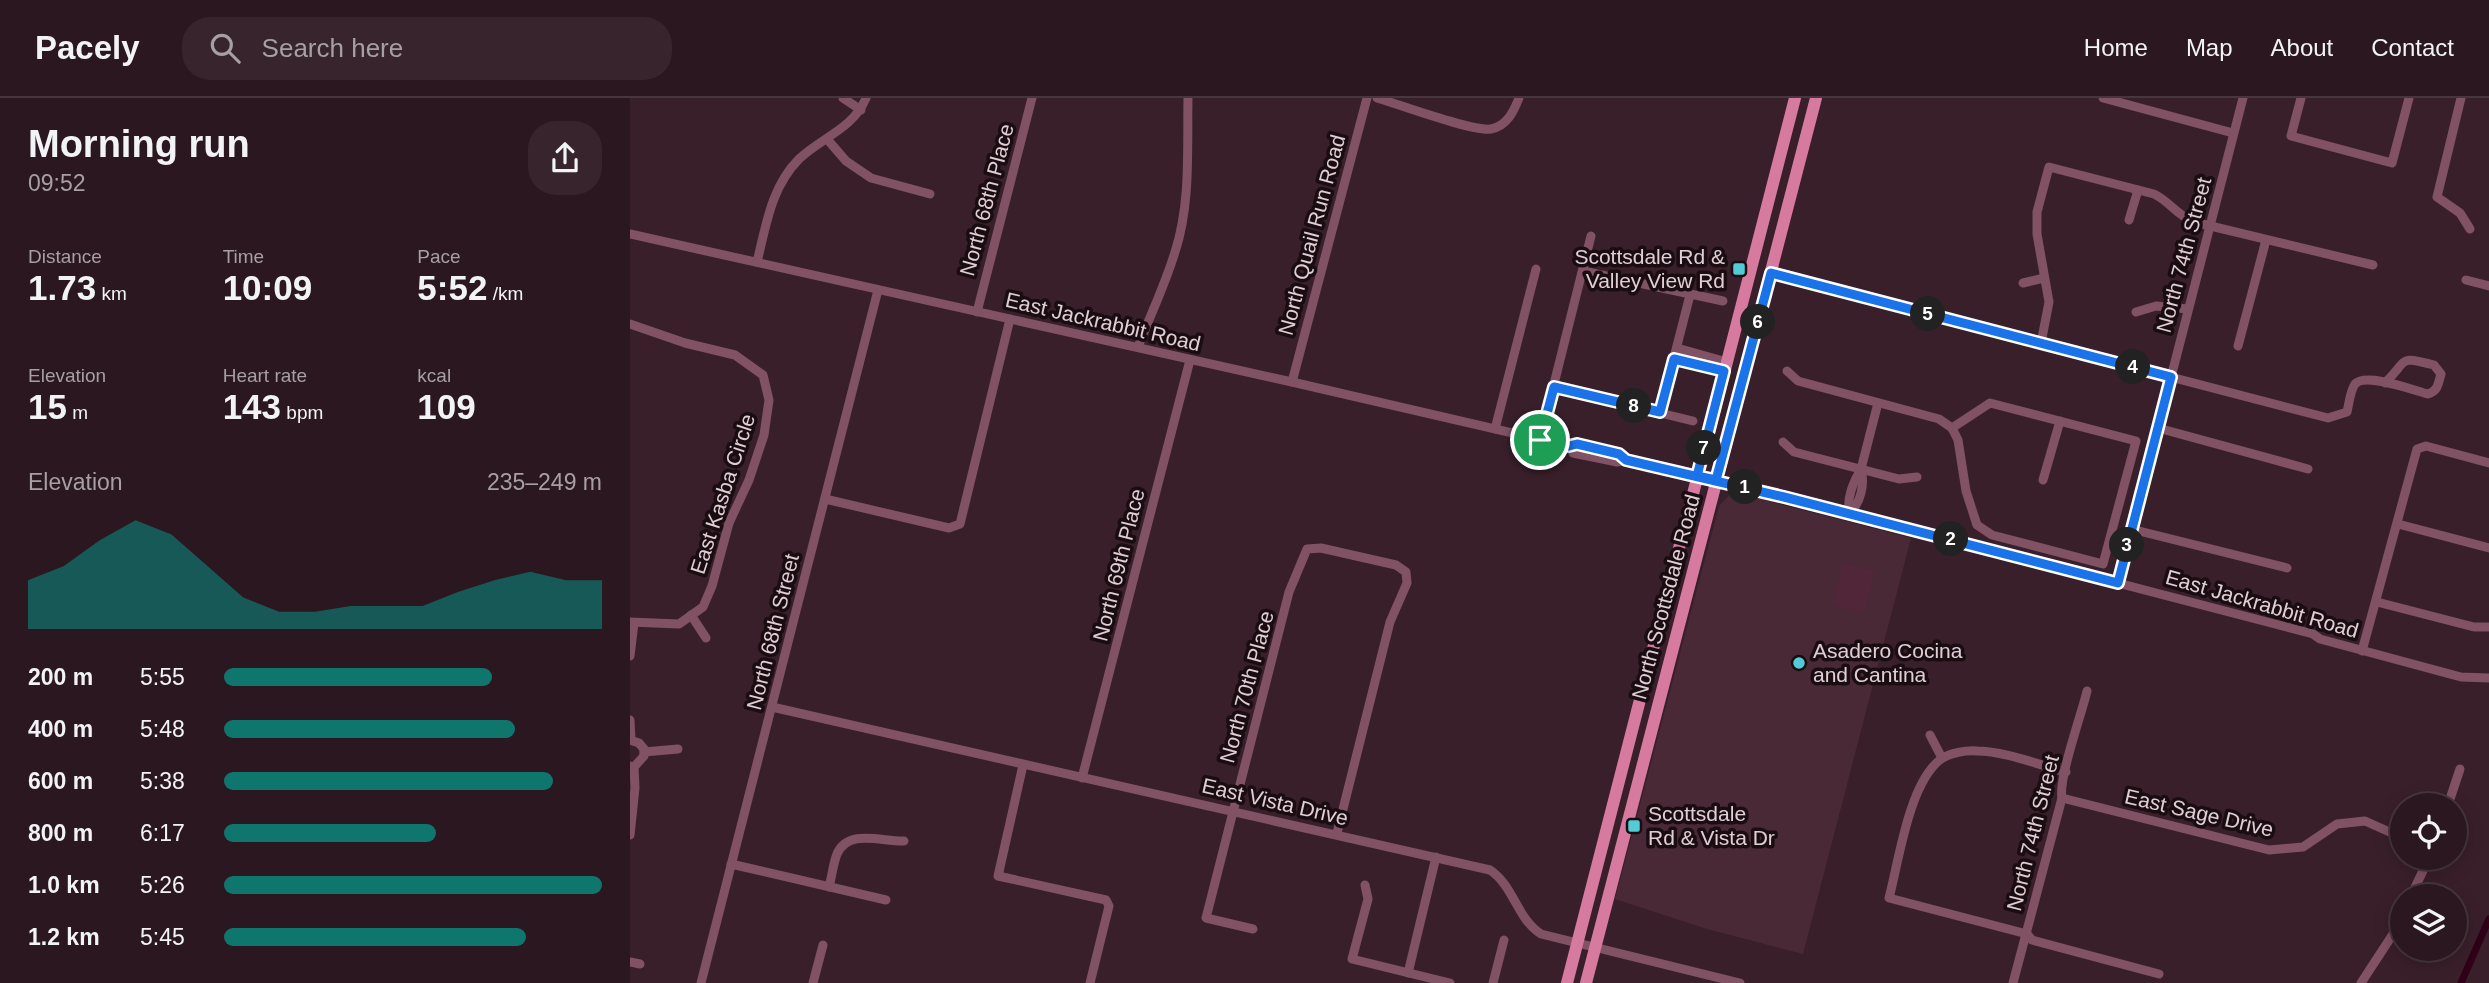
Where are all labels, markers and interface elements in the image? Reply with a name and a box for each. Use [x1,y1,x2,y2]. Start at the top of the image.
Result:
search box [182,17,672,80]
text: Pacely [35,29,140,66]
icon: search [206,29,244,67]
text: Search here [262,33,403,63]
text: Home [2084,34,2148,61]
text: Map [2186,34,2233,61]
text: About [2271,34,2333,61]
text: Contact [2371,34,2454,61]
button: share [528,121,602,195]
street label: North 68th Place [955,121,1018,278]
text: Morning run [28,123,250,165]
street label: North Quail Run Road [1274,132,1349,338]
text: 09:52 [28,170,86,196]
street label: North 74th Street [2152,174,2215,335]
place label: Scottsdale Rd & Valley View Rd [1574,245,1725,292]
text: Distance [28,246,102,267]
text: Time [223,246,264,267]
text: Pace [417,246,461,267]
marker: Scottsdale Rd & Valley View Rd [1731,261,1747,277]
text: 1.73 [28,268,96,307]
text: 10:09 [223,268,312,307]
text: 5:52 [417,268,487,307]
text: km [96,283,127,304]
text: /km [487,283,523,304]
street label: East Jackrabbit Road [1003,288,1203,355]
pin: 5 [1910,296,1946,332]
text: 5 [1922,303,1933,324]
pin: 6 [1740,304,1776,340]
text: 6 [1752,311,1763,332]
pin: 4 [2116,350,2150,384]
text: 4 [2127,356,2138,377]
text: Elevation [28,365,106,386]
text: Heart rate [223,365,307,386]
text: kcal [417,365,451,386]
text: 15 [28,387,67,426]
text: 143 [223,387,281,426]
text: 109 [417,387,476,426]
pin: 8 [1616,388,1651,424]
text: 8 [1628,395,1639,416]
text: m [67,402,88,423]
text: bpm [281,402,323,423]
pin [1510,410,1570,470]
street label: East Kasba Circle [686,411,759,577]
icon: arrive [1521,421,1559,459]
pin: 7 [1686,430,1722,466]
text: 7 [1698,437,1709,458]
text: Elevation [28,469,123,495]
text: 235–249 m [487,469,602,495]
pin: 1 [1728,470,1762,504]
text: 1 [1739,476,1750,497]
street label: North 69th Place [1088,486,1149,644]
street label: North Scottsdale Road [1627,492,1704,702]
pin: 2 [1934,522,1968,556]
text: 2 [1945,528,1956,549]
pin: 3 [2110,528,2144,562]
text: 3 [2121,534,2132,555]
street label: North 68th Street [742,551,803,712]
street label: East Jackrabbit Road [2163,565,2361,642]
street label: North 70th Place [1215,608,1278,765]
place label: Asadero Cocina and Cantina [1813,639,1963,686]
marker: Asadero Cocina and Cantina [1791,655,1807,671]
text: 200 m [28,664,93,690]
text: 5:55 [140,664,185,690]
text: 400 m [28,716,93,742]
text: 5:48 [140,716,185,742]
street label: North 74th Street [2002,752,2063,913]
text: 600 m [28,768,93,794]
text: 5:38 [140,768,185,794]
street label: East Vista Drive [1200,774,1350,829]
street label: East Sage Drive [2123,784,2276,841]
map controls [2390,793,2467,961]
button: locate [2390,793,2467,870]
place label: Scottsdale Rd & Vista Dr [1648,802,1775,849]
marker: Scottsdale Rd & Vista Dr [1626,818,1642,834]
text: 800 m [28,820,93,846]
text: 6:17 [140,820,185,846]
text: 1.0 km [28,872,100,898]
text: 5:26 [140,872,185,898]
button: layers [2390,884,2467,961]
text: 1.2 km [28,924,100,950]
text: 5:45 [140,924,185,950]

